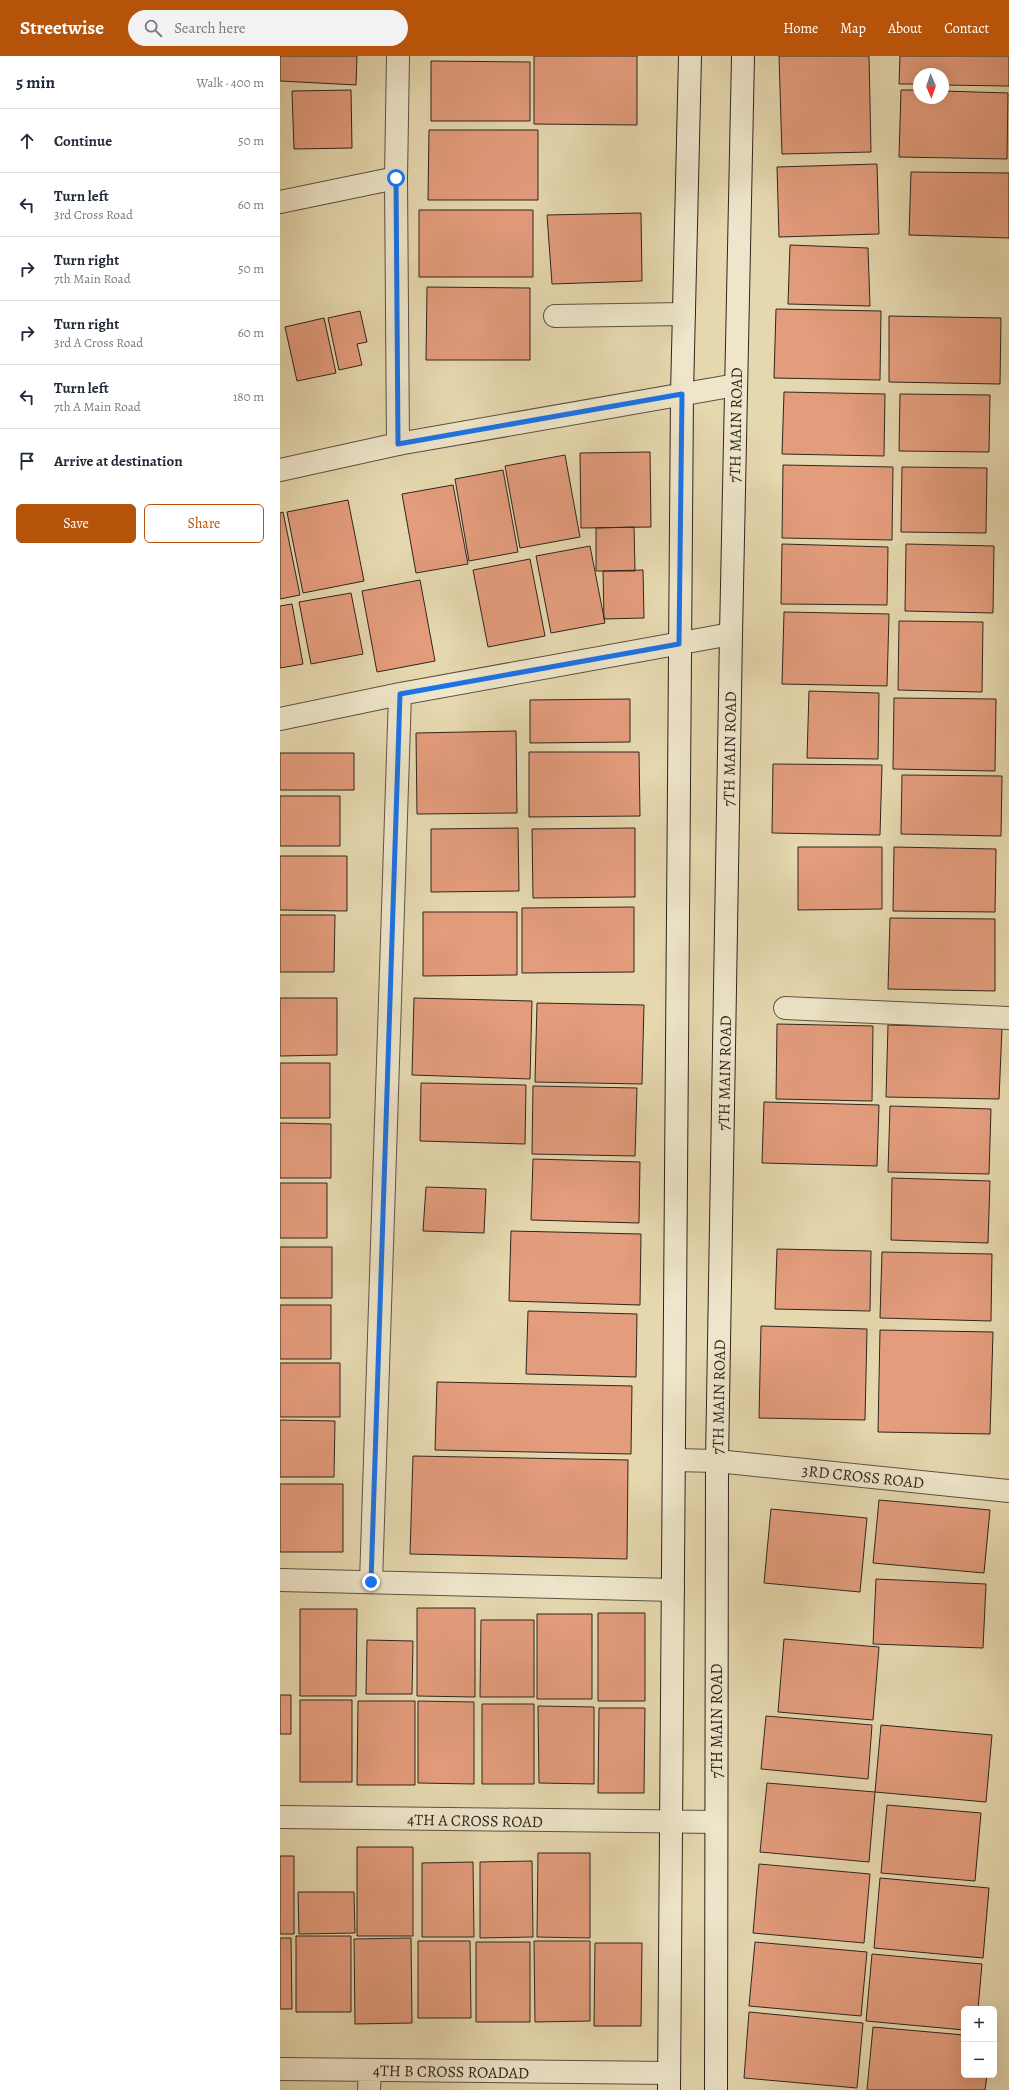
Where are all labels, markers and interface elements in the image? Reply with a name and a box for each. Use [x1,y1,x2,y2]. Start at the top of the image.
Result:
search box [128,10,408,46]
text: Streetwise [20,15,104,41]
icon: search [142,17,164,39]
text: Search here [174,18,245,38]
text: Home [783,19,818,38]
text: Map [840,19,866,38]
text: About [888,19,922,38]
text: Contact [944,19,989,38]
north arrow [913,68,949,104]
text: 5 min [16,71,55,94]
text: Walk · 400 m [196,74,264,91]
icon: ahead [16,130,38,152]
text: Continue [54,131,112,151]
text: 50 m [238,132,264,149]
route start [387,169,405,187]
text: Turn left [54,186,109,206]
icon: left [16,194,38,216]
text: 60 m [238,196,264,213]
text: 3rd Cross Road [54,206,133,223]
text: Turn right [54,250,119,270]
icon: right [16,258,38,280]
text: 50 m [238,260,264,277]
text: 7th Main Road [54,270,131,287]
text: Turn right [54,314,119,334]
icon: right [16,322,38,344]
text: 60 m [238,324,264,341]
text: 3rd A Cross Road [54,334,143,351]
street label: 7TH MAIN ROAD [724,367,748,483]
text: Turn left [54,378,109,398]
icon: left [16,386,38,408]
text: 180 m [233,388,264,405]
text: 7th A Main Road [54,398,141,415]
icon: arrive [16,450,38,472]
text: Arrive at destination [54,451,183,471]
button: Save [16,504,136,543]
button: Share [144,504,264,543]
street label: 7TH MAIN ROAD [718,691,742,807]
street label: 7TH MAIN ROAD [713,1015,737,1131]
street label: 7TH MAIN ROAD [707,1339,731,1455]
street label: 3RD CROSS ROAD [801,1460,925,1494]
route end [362,1573,380,1591]
street label: 7TH MAIN ROAD [706,1663,728,1779]
street label: 4TH A CROSS ROAD [407,1809,543,1833]
map controls [961,2006,997,2078]
button: + [961,2006,997,2042]
button: − [961,2042,997,2078]
street label: 4TH B CROSS ROADAD [373,2060,529,2084]

